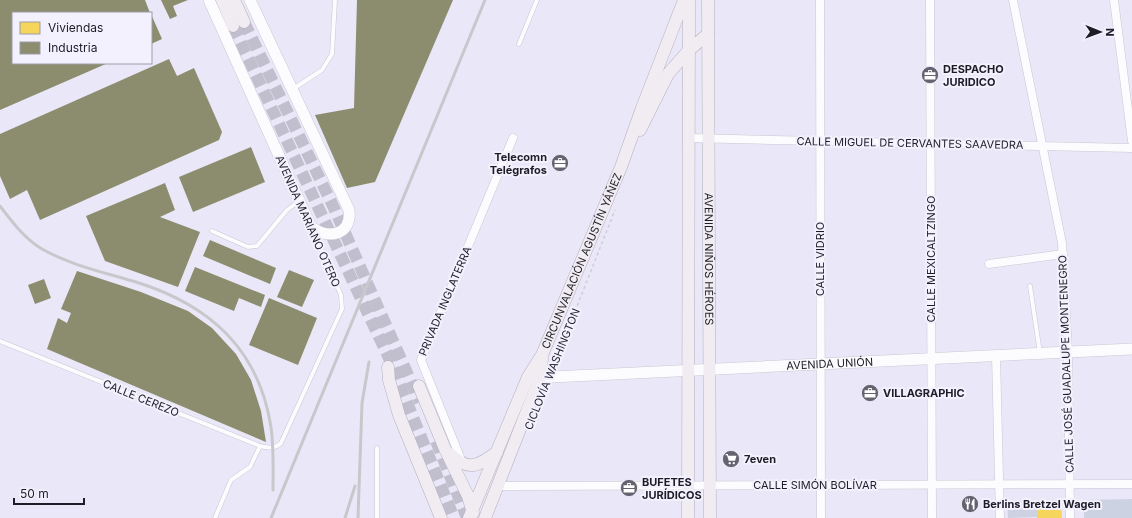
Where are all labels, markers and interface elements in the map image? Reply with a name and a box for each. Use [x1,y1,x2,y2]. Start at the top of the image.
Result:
legend [12,12,152,64]
north arrow [1080,12,1120,52]
text: Viviendas [48,20,103,35]
text: N [1103,28,1117,36]
text: Industria [48,40,97,55]
place label: DESPACHO JURIDICO [943,62,1004,89]
office icon: DESPACHO JURIDICO [920,65,940,85]
street label: CALLE MIGUEL DE CERVANTES SAAVEDRA [796,134,1024,152]
place label: Telecomn Telégrafos [490,150,547,177]
street label: AVENIDA MARIANO OTERO [273,153,343,289]
office icon: Telecomn Telégrafos [550,153,570,173]
street label: CIRCUNVALACIÓN AGUSTÍN YÁÑEZ [538,171,625,351]
street label: AVENIDA NIÑOS HÉROES [702,193,716,325]
street label: CALLE MEXICALTZINGO [924,195,938,323]
street label: CALLE VIDRIO [813,222,827,296]
street label: PRIVADA INGLATERRA [416,244,475,358]
street label: CALLE JOSÉ GUADALUPE MONTENEGRO [1055,255,1077,473]
street label: CICLOVÍA WASHINGTON [521,306,583,432]
street label: AVENIDA UNIÓN [786,355,873,373]
street label: CALLE CEREZO [101,376,181,420]
office icon: VILLAGRAPHIC [860,383,880,403]
place label: VILLAGRAPHIC [883,386,965,400]
supermarket icon: 7even [721,449,741,469]
place label: 7even [744,452,776,466]
place label: BUFETES JURÍDICOS [642,475,702,502]
office icon: BUFETES JURÍDICOS [619,478,639,498]
street label: CALLE SIMÓN BOLÍVAR [753,478,877,492]
scale bar [14,480,84,506]
text: 50 m [20,486,49,501]
restaurant icon: Berlins Bretzel Wagen [960,494,980,514]
place label: Berlins Bretzel Wagen [983,497,1101,511]

